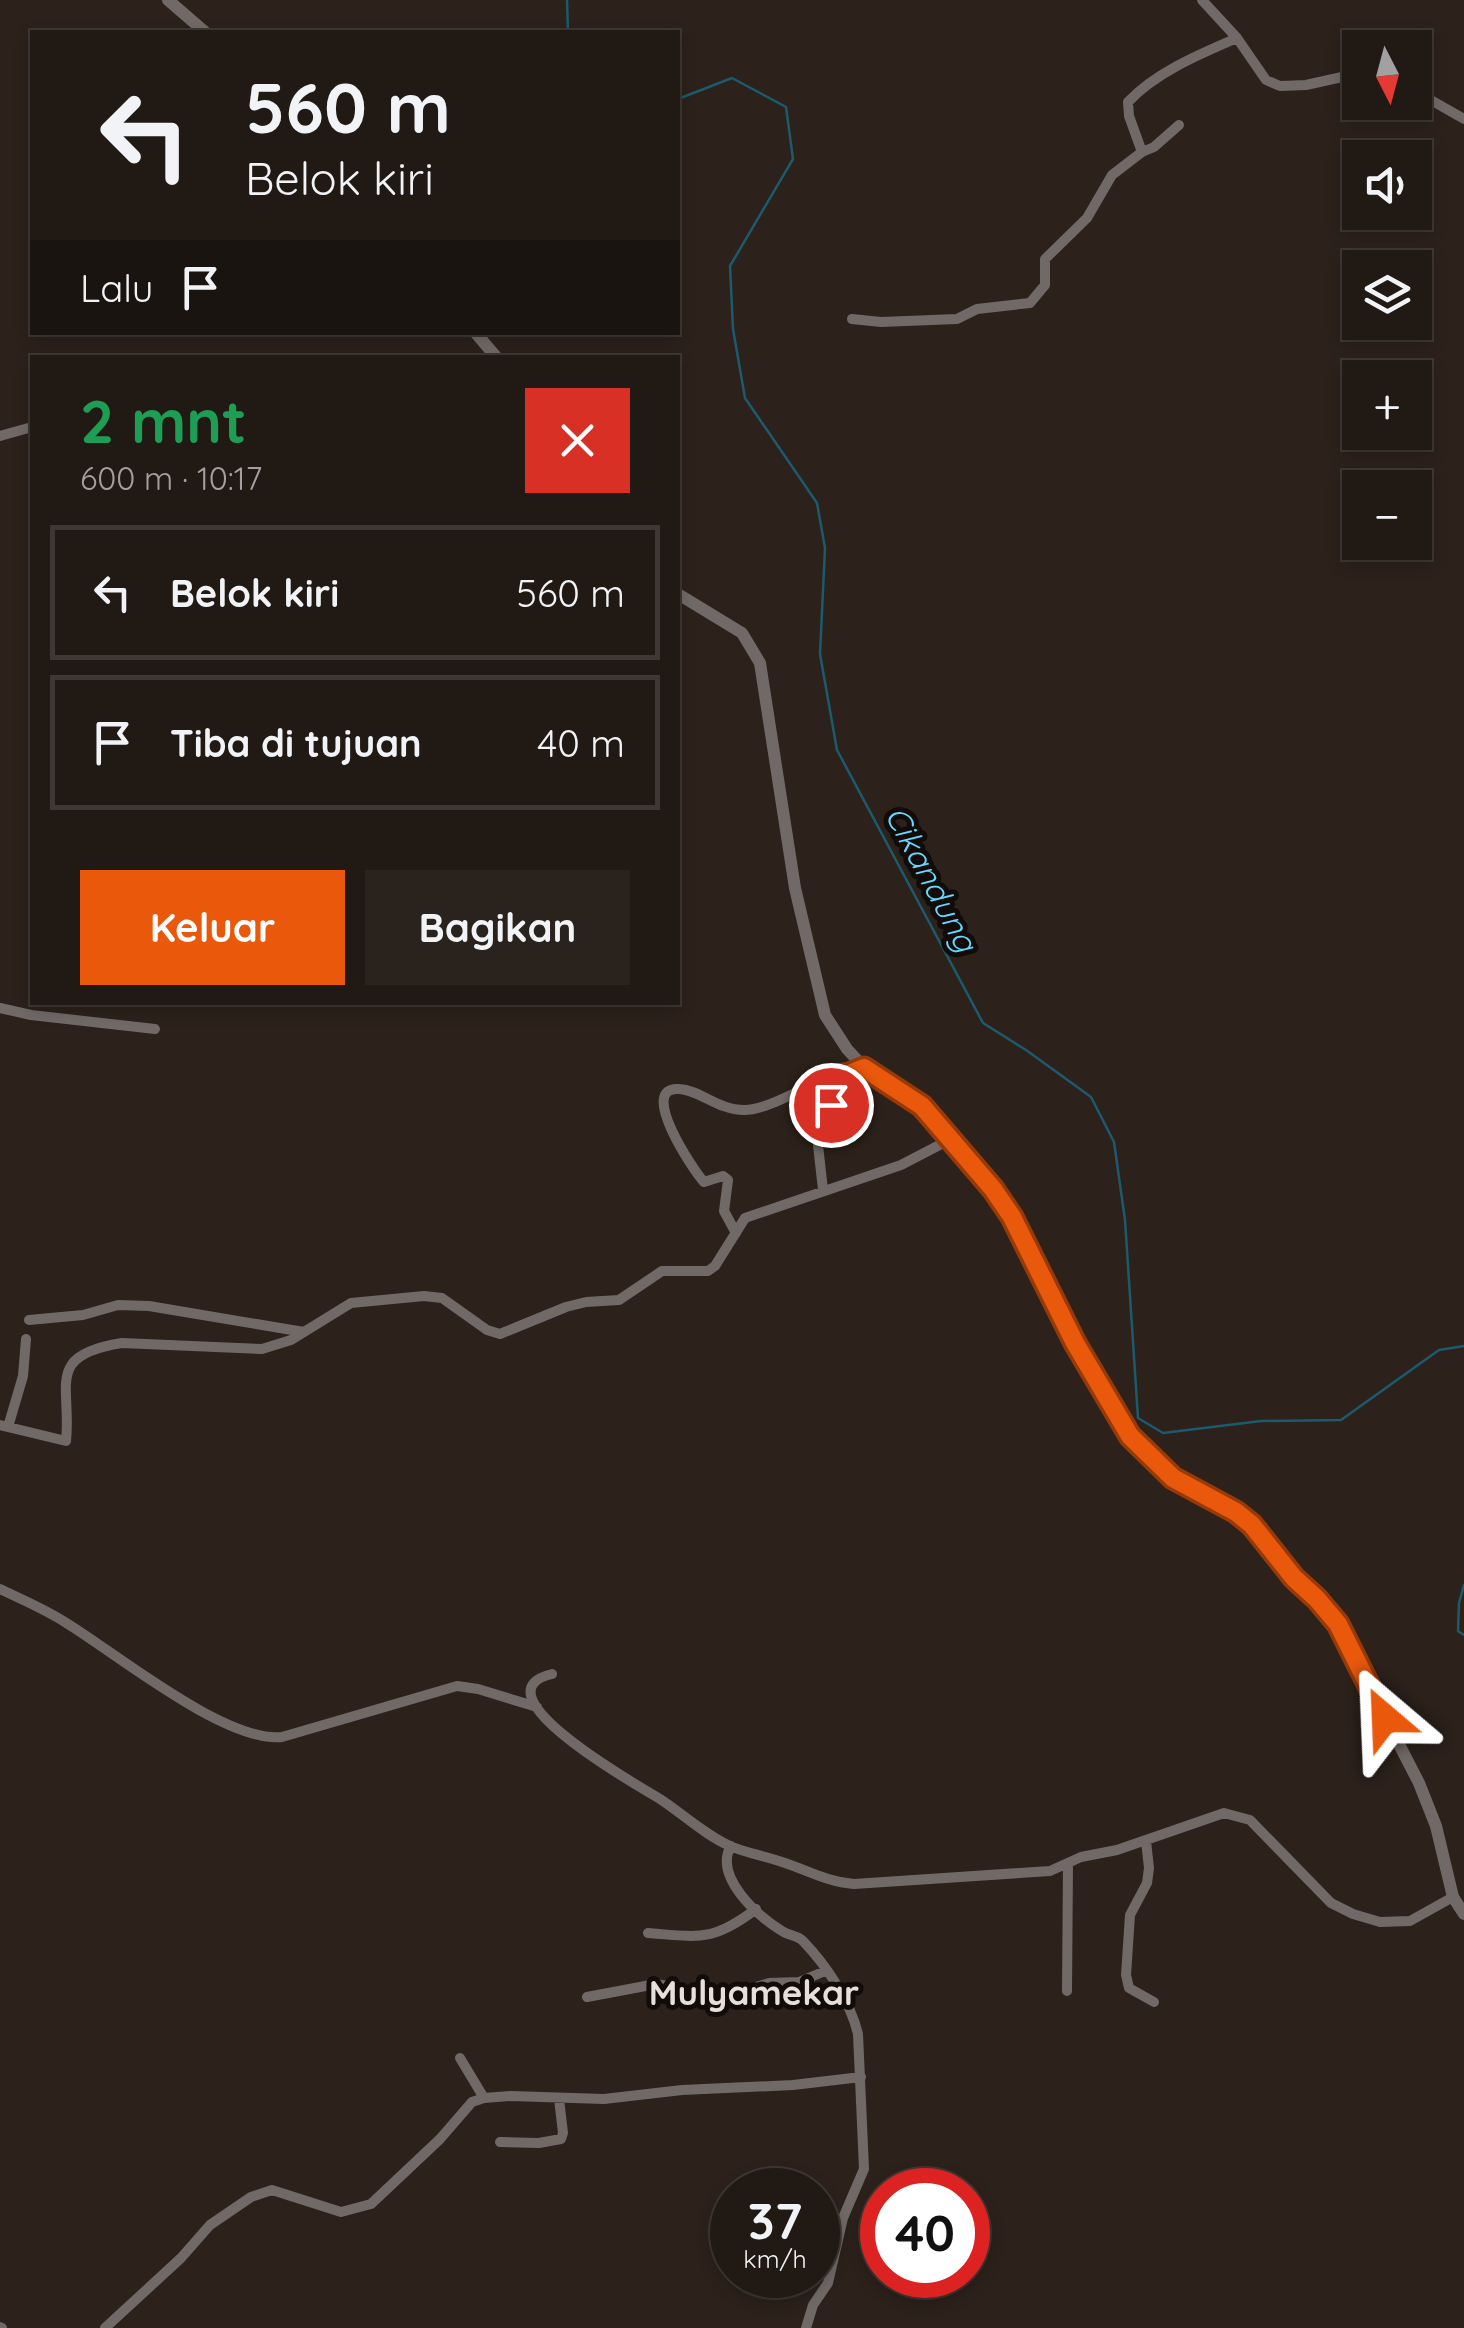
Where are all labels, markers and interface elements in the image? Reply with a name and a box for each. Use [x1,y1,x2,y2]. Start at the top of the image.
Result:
north arrow [1342,30,1432,120]
map controls [1342,30,1432,560]
text: 560 m [245,63,451,151]
icon: left [80,70,210,200]
button: sound [1342,140,1432,230]
text: Belok kiri [245,150,434,206]
button: layers [1342,250,1432,340]
icon: arrive [173,260,228,315]
text: Lalu [80,264,153,312]
button: + [1342,360,1432,450]
text: 2 mnt [80,383,247,458]
button: close [525,388,630,493]
text: 600 m · 10:17 [80,458,262,498]
button: − [1342,470,1432,560]
icon: left [85,565,140,620]
text: Belok kiri [170,569,339,617]
text: 560 m [516,569,625,617]
icon: arrive [85,715,140,770]
text: Tiba di tujuan [170,719,422,767]
text: 40 m [537,719,625,767]
water label: Cikandung [877,799,988,960]
button: Keluar [80,870,345,985]
button: Bagikan [365,870,630,985]
pin [789,1063,874,1148]
icon: arrive [804,1078,859,1133]
position arrow [1333,1666,1437,1770]
district label: Mulyamekar [649,1970,859,2014]
speed limit sign: 40 [860,2168,990,2298]
text: 37 [748,2189,802,2252]
text: km/h [743,2243,807,2274]

